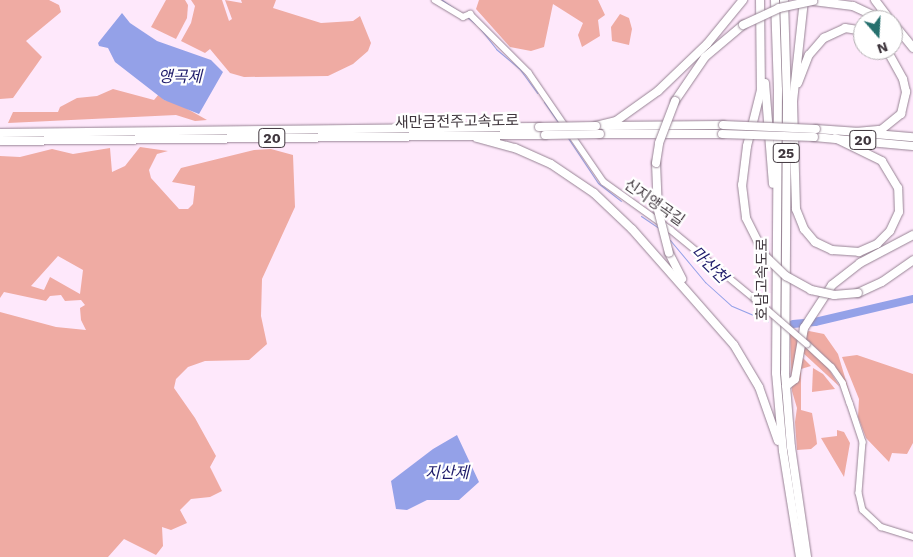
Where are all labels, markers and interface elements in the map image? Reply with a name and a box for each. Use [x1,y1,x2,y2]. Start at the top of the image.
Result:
north arrow [853,10,903,60]
text: N [875,39,890,57]
water label: 앵곡제 [158,67,202,87]
street label: 새만금전주고속도로 [395,112,519,132]
road number: 20 [258,126,286,150]
road number: 20 [849,128,877,152]
road number: 25 [772,142,800,164]
street label: 신지앵곡길 [621,176,687,230]
street label: 호남고속도로 [754,238,772,320]
water label: 마산천 [687,243,731,287]
water label: 지산제 [425,463,469,483]

